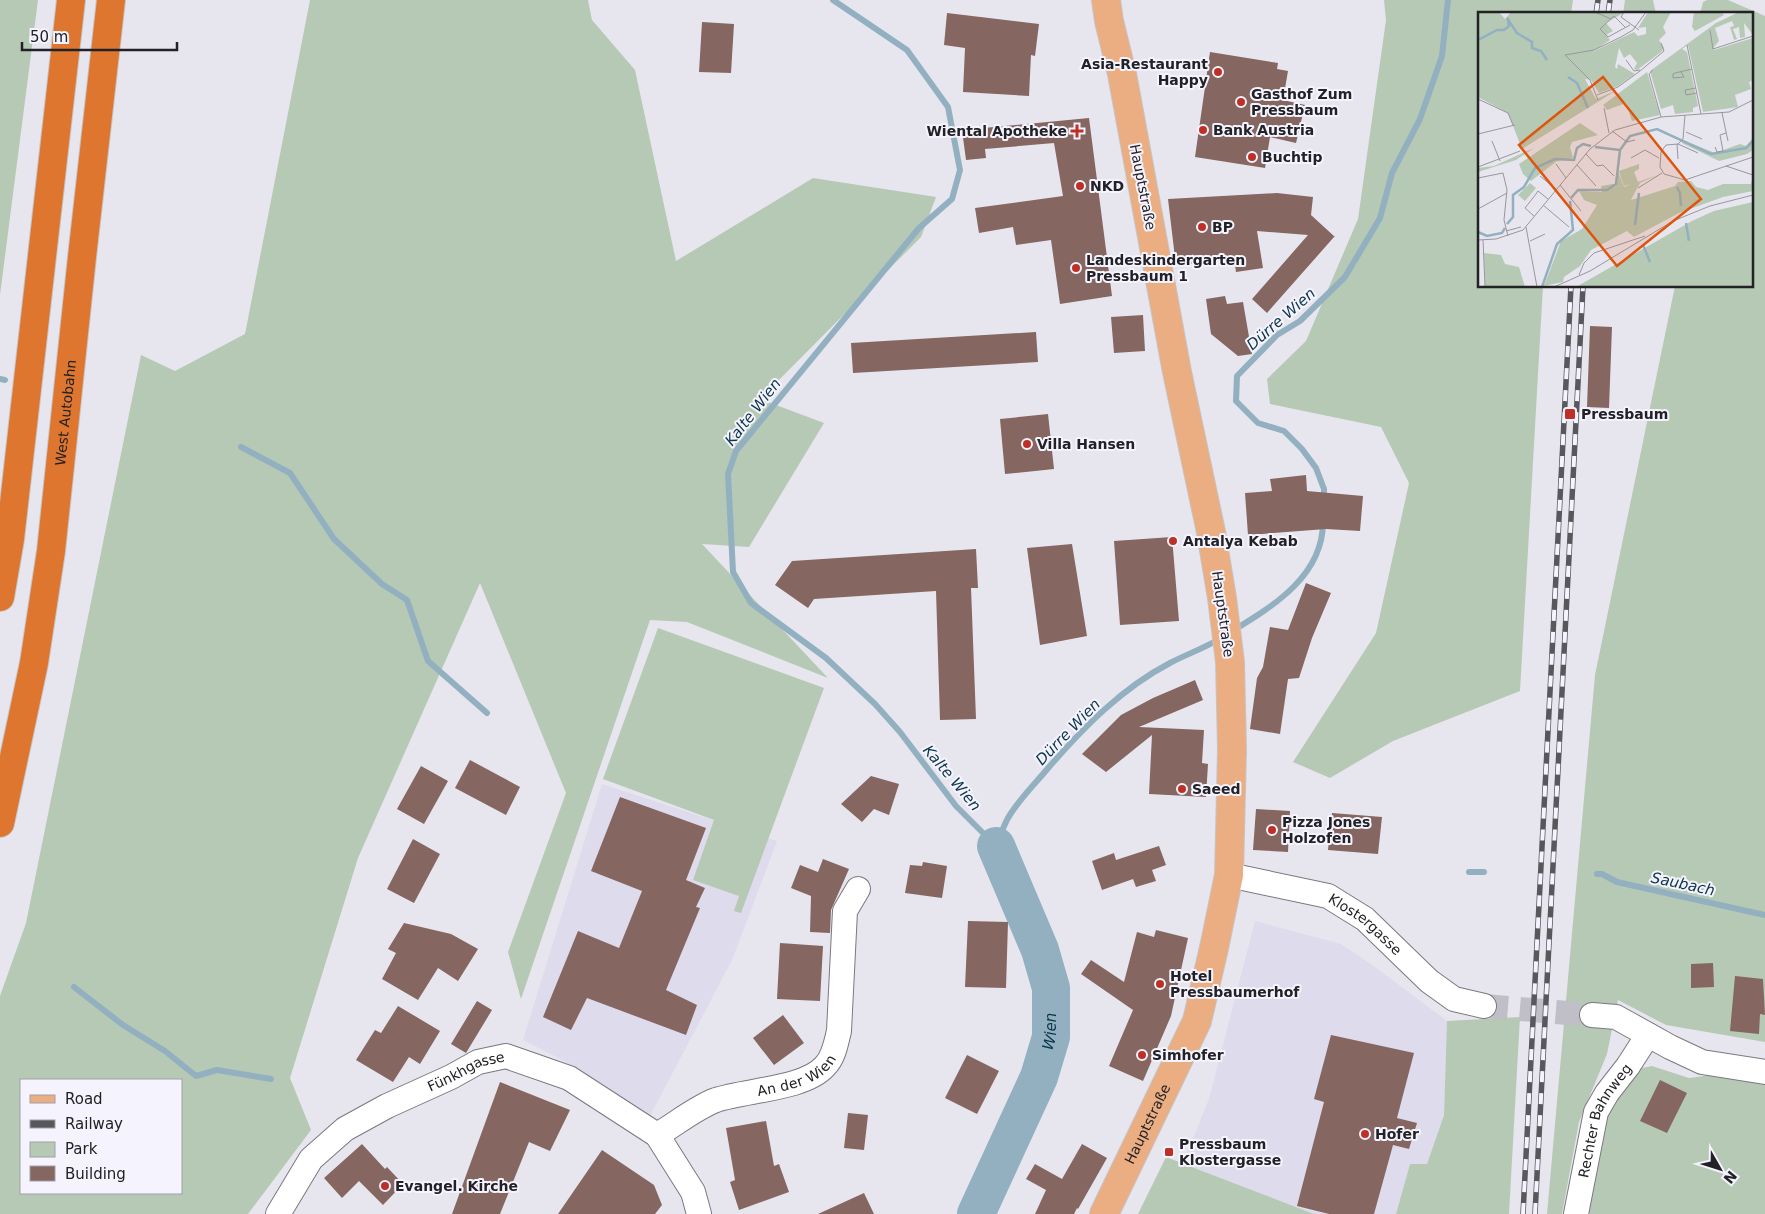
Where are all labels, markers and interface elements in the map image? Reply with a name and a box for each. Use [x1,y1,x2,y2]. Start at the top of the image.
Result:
inset map [1478,12,1752,288]
scale bar [22,20,178,52]
text: 50 m [30,28,68,46]
place label: Asia-Restaurant Happy [1081,56,1208,88]
marker: Asia-Restaurant Happy [1212,66,1224,78]
place label: Gasthof Zum Pressbaum [1251,86,1352,118]
marker: Gasthof Zum Pressbaum [1235,96,1247,108]
place label: Bank Austria [1213,122,1314,138]
place label: Wiental Apotheke [926,123,1067,139]
marker: Bank Austria [1197,124,1209,136]
marker: Wiental Apotheke [1071,125,1083,137]
street label: Hauptstraße [1127,143,1159,231]
place label: Buchtip [1262,149,1322,165]
marker: Buchtip [1246,151,1258,163]
place label: NKD [1090,178,1124,194]
marker: NKD [1074,180,1086,192]
place label: BP [1212,219,1233,235]
marker: BP [1196,221,1208,233]
place label: Landeskindergarten Pressbaum 1 [1086,252,1245,284]
marker: Landeskindergarten Pressbaum 1 [1070,262,1082,274]
water label: Dürre Wien [1243,284,1319,354]
street label: West Autobahn [52,359,79,467]
water label: Kalte Wien [721,375,785,449]
place label: Pressbaum [1581,406,1668,422]
marker: Pressbaum [1563,407,1577,421]
place label: Villa Hansen [1037,436,1135,452]
marker: Villa Hansen [1021,438,1033,450]
place label: Antalya Kebab [1183,533,1298,549]
marker: Antalya Kebab [1167,535,1179,547]
street label: Hauptstraße [1209,570,1237,658]
water label: Dürre Wien [1032,695,1104,769]
water label: Kalte Wien [919,741,985,815]
place label: Saeed [1192,781,1241,797]
marker: Saeed [1176,783,1188,795]
place label: Pizza Jones Holzofen [1282,814,1370,846]
marker: Pizza Jones Holzofen [1266,824,1278,836]
water label: Saubach [1649,868,1717,900]
street label: Klostergasse [1326,890,1405,958]
place label: Hotel Pressbaumerhof [1170,968,1300,1000]
marker: Hotel Pressbaumerhof [1154,978,1166,990]
water label: Wien [1039,1013,1060,1052]
place label: Simhofer [1152,1047,1224,1063]
street label: Fünkhgasse [425,1049,506,1095]
marker: Simhofer [1136,1049,1148,1061]
street label: An der Wien [756,1052,839,1099]
street label: Rechter Bahnweg [1575,1061,1635,1179]
legend [20,1079,182,1194]
street label: Hauptstraße [1121,1081,1173,1167]
text: Road [65,1090,103,1108]
text: Railway [65,1115,123,1133]
place label: Hofer [1375,1126,1419,1142]
marker: Hofer [1359,1128,1371,1140]
place label: Pressbaum Klostergasse [1179,1136,1281,1168]
text: Park [65,1140,98,1158]
north arrow [1695,1144,1745,1194]
marker: Pressbaum Klostergasse [1163,1146,1175,1158]
text: Building [65,1165,126,1183]
text: N [1720,1168,1740,1187]
place label: Evangel. Kirche [395,1178,518,1194]
marker: Evangel. Kirche [379,1180,391,1192]

